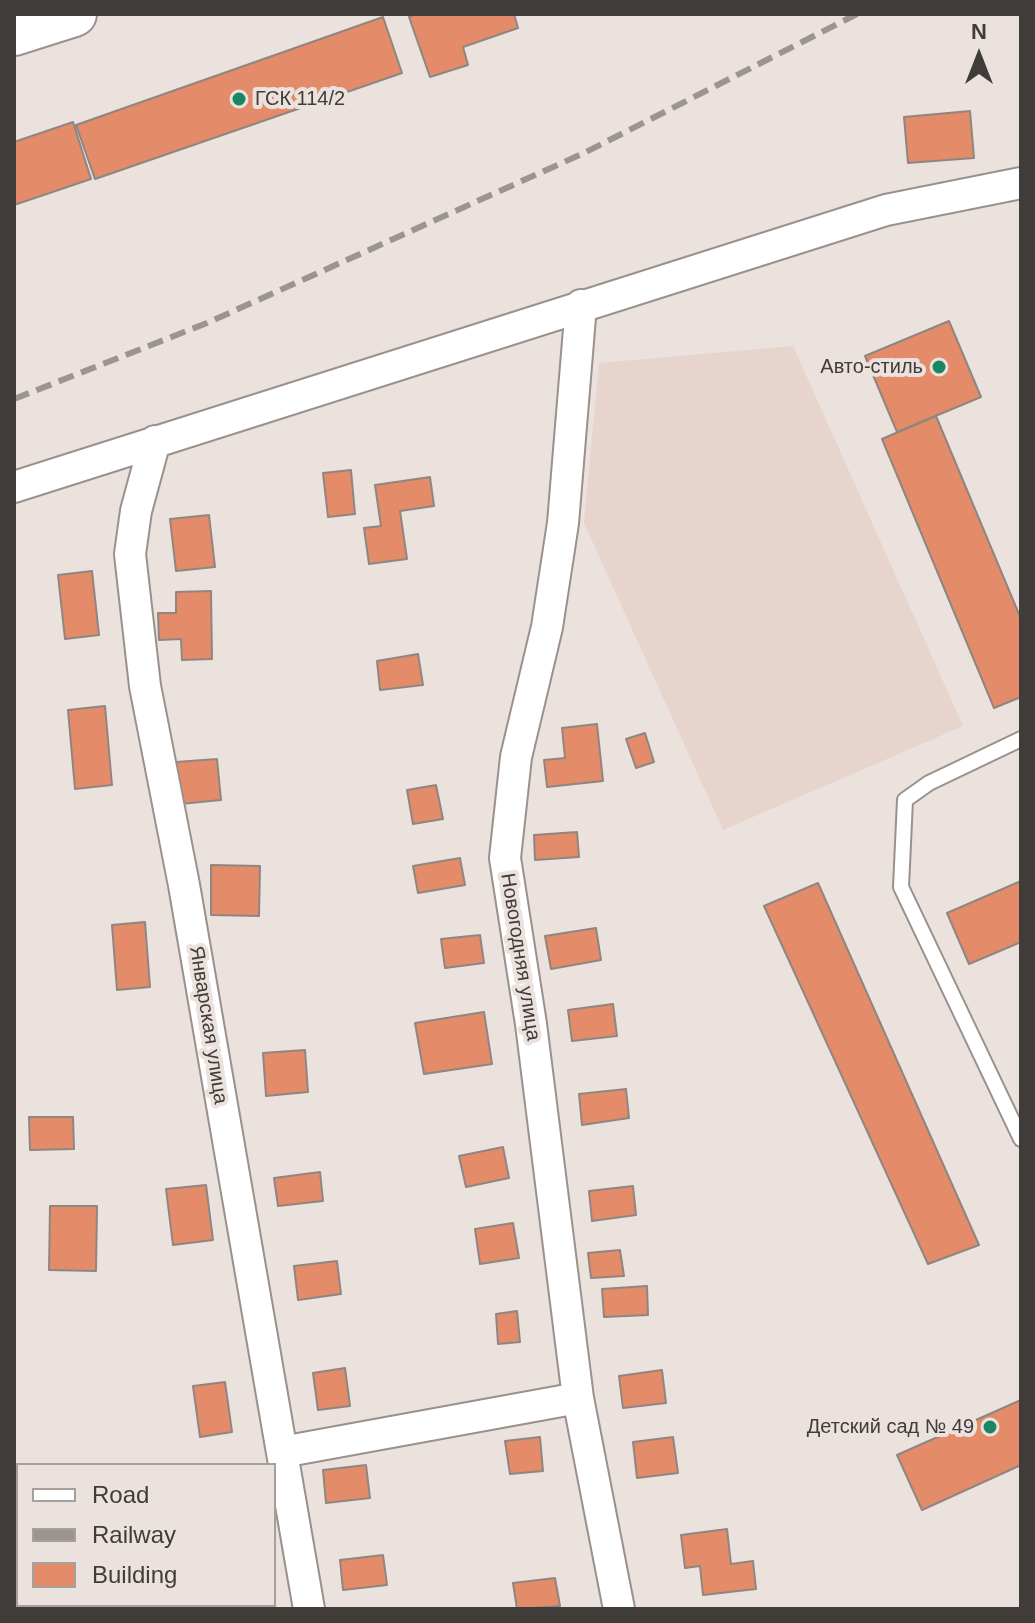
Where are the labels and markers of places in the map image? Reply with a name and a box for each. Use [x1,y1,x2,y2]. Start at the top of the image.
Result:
place label: ГСК 114/2 [255,87,345,111]
marker: ГСК 114/2 [230,90,248,108]
place label: Авто-стиль [820,355,923,379]
marker: Авто-стиль [930,358,948,376]
place label: Детский сад № 49 [807,1415,974,1439]
marker: Детский сад № 49 [981,1418,999,1436]

